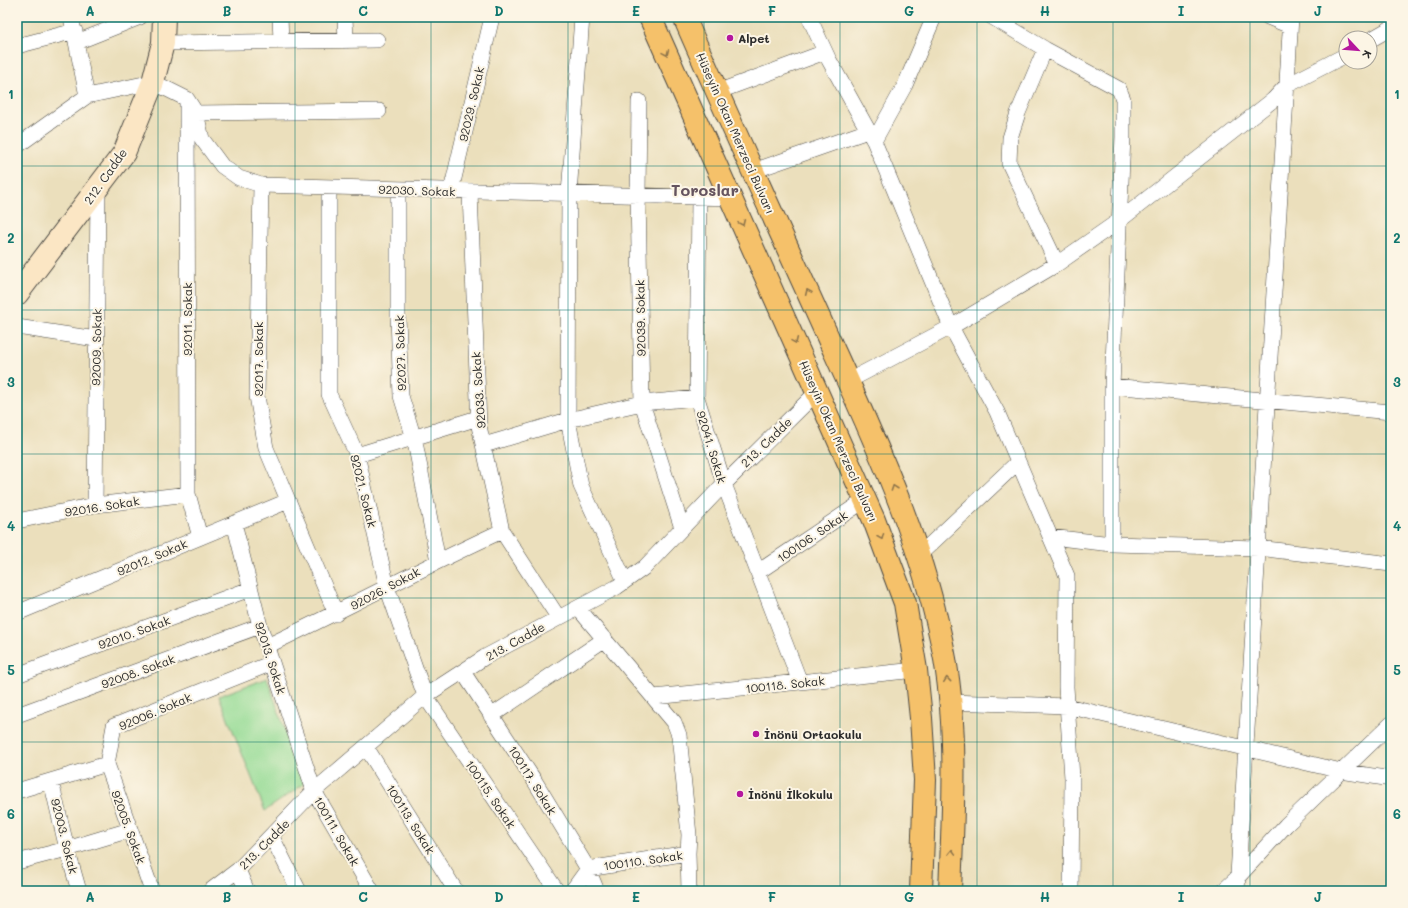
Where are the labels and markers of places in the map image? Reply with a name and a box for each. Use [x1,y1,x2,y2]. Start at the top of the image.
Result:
place label: Alpet [738,30,770,46]
marker: Alpet [725,33,735,43]
place label: İnönü Ortaokulu [764,726,862,742]
marker: İnönü Ortaokulu [751,729,761,739]
place label: İnönü İlkokulu [748,786,833,802]
marker: İnönü İlkokulu [735,789,745,799]

